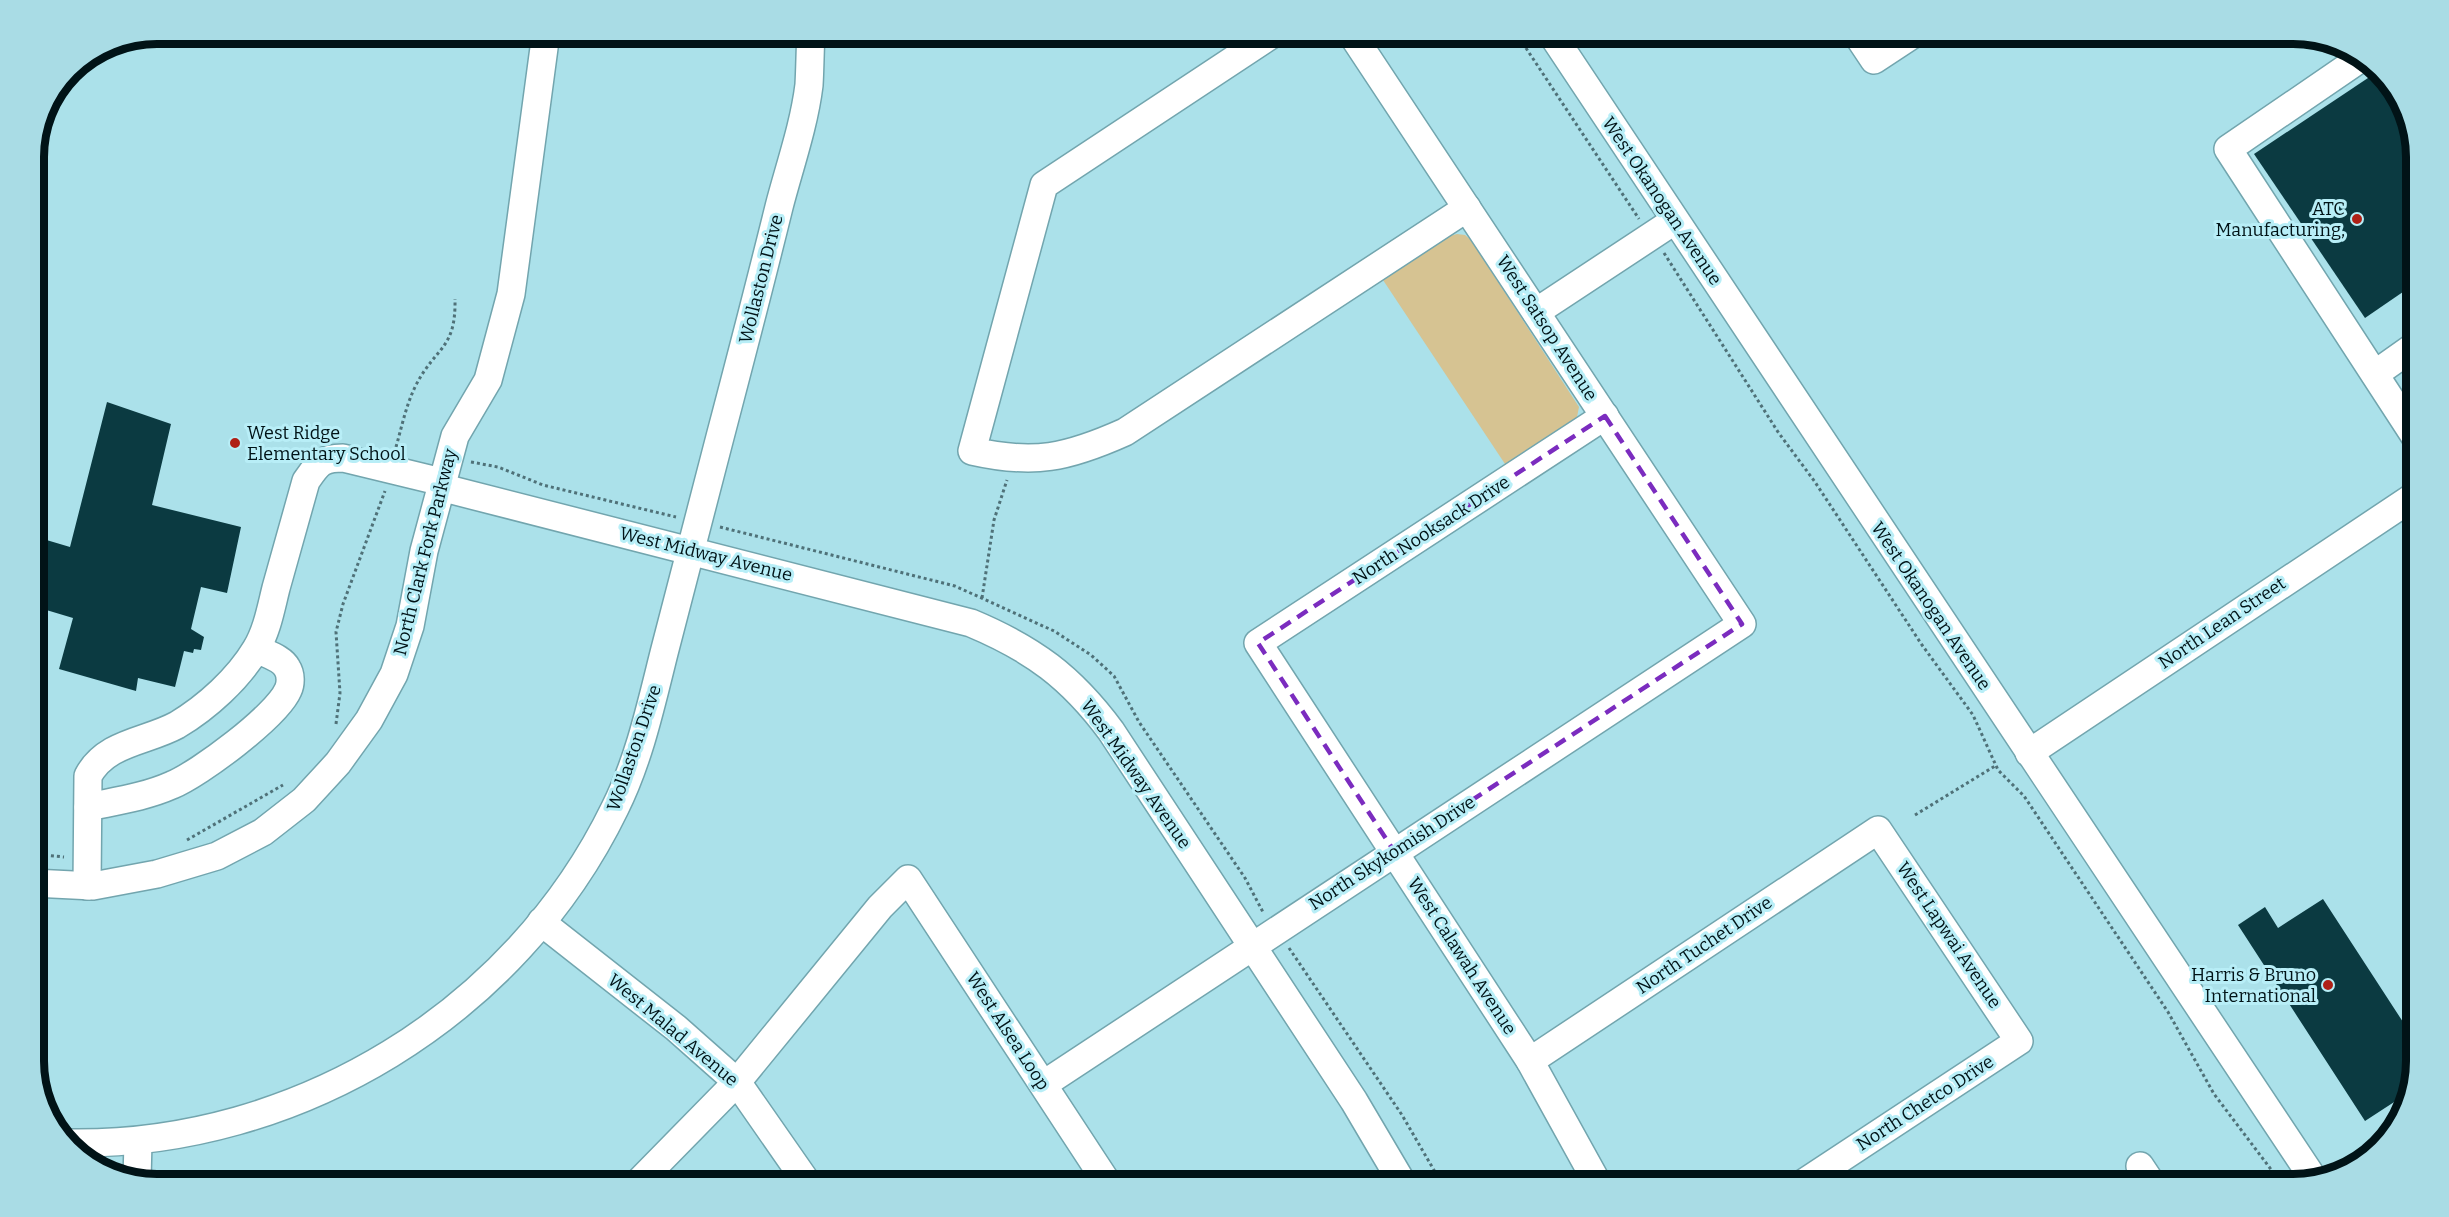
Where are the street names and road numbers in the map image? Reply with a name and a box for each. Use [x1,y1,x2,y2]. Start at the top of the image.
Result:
street label: West Okanogan Avenue [1597,113,1727,289]
street label: Wollaston Drive [734,212,788,346]
street label: West Satsop Avenue [1492,251,1602,405]
street label: North Clark Fork Parkway [389,446,461,658]
street label: North Nooksack Drive [1348,471,1514,589]
street label: West Okanogan Avenue [1866,518,1996,694]
street label: West Midway Avenue [617,522,795,586]
street label: North Lean Street [2154,572,2290,674]
street label: Wollaston Drive [602,682,666,814]
street label: West Midway Avenue [1076,695,1196,853]
street label: North Skykomish Drive [1305,791,1479,915]
street label: West Lapwai Avenue [1892,858,2006,1012]
street label: West Calawah Avenue [1403,873,1521,1039]
street label: North Tuchet Drive [1632,891,1776,999]
street label: West Alsea Loop [962,968,1054,1094]
street label: West Malad Avenue [603,969,743,1091]
street label: North Chetco Drive [1852,1050,1998,1156]

